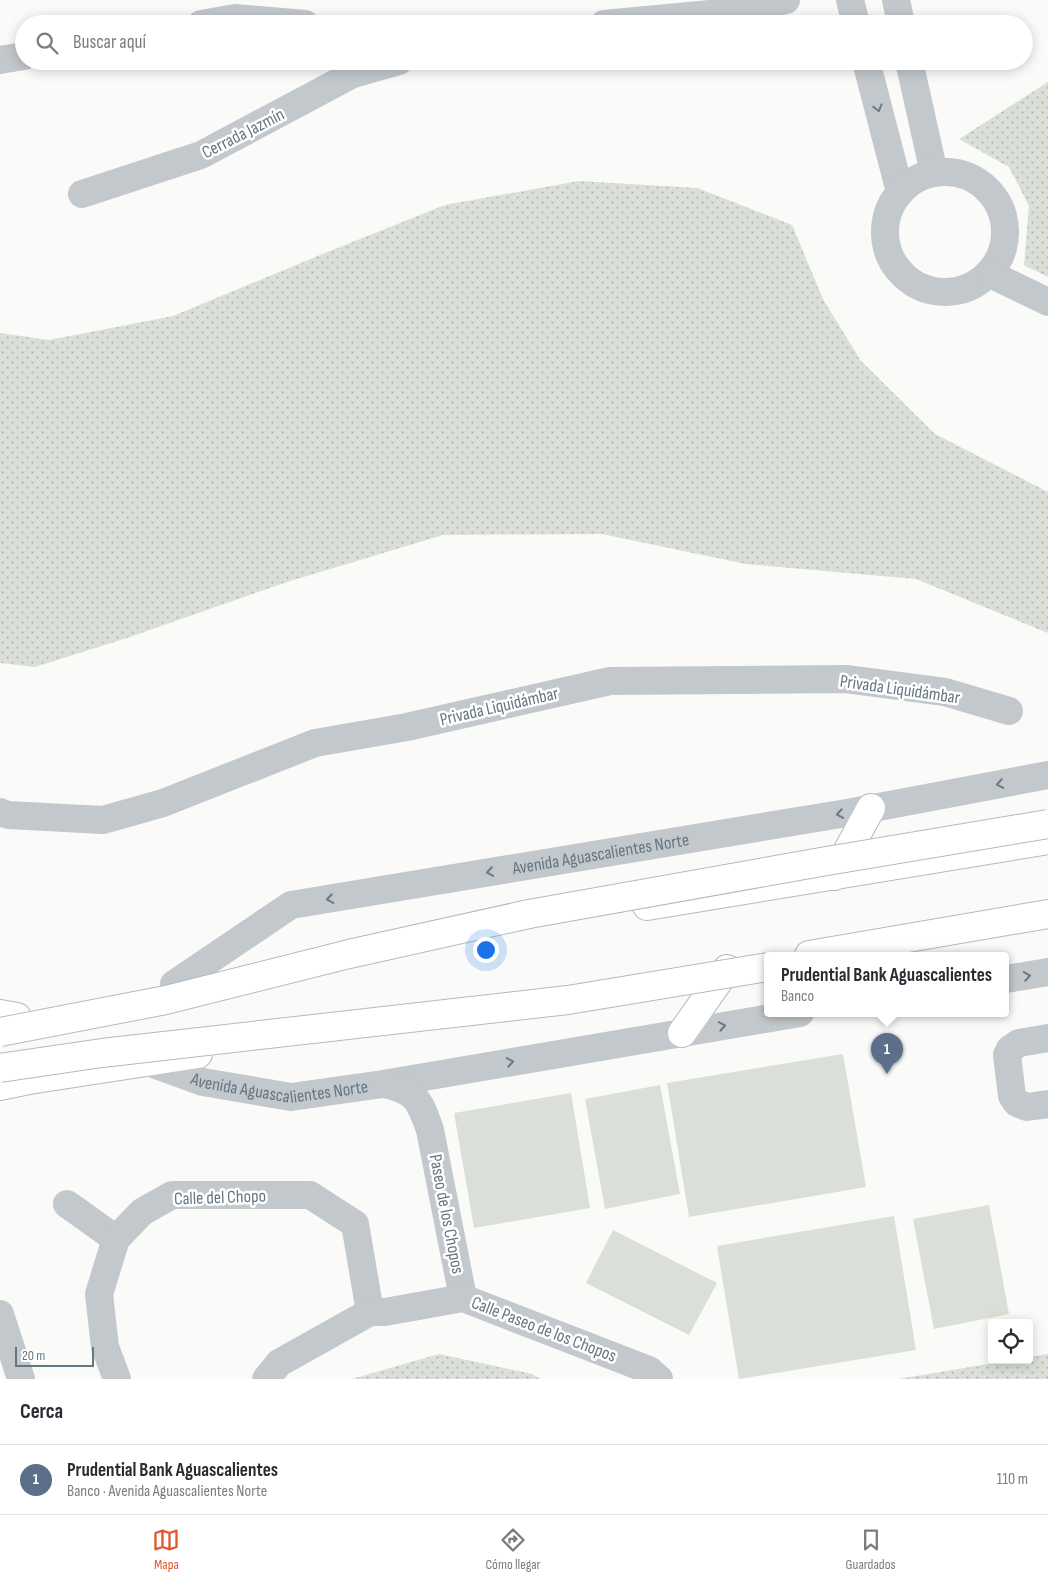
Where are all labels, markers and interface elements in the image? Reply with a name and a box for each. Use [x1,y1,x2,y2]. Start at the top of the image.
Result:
search box [15,15,1033,70]
icon: search [33,29,61,57]
text: Buscar aquí [73,31,146,54]
street label: Cerrada Jazmín [198,104,288,163]
one-way arrow [873,104,883,112]
street label: Privada Liquidámbar [839,671,961,708]
street label: Privada Liquidámbar [438,683,560,730]
one-way arrow [996,778,1004,789]
one-way arrow [836,808,845,818]
street label: Avenida Aguascalientes Norte [510,829,691,879]
one-way arrow [486,866,494,877]
one-way arrow [325,893,334,903]
your location [473,937,499,963]
popup [764,952,1009,1017]
text: Prudential Bank Aguascalientes [781,964,992,987]
one-way arrow [1023,971,1031,981]
text: Banco [781,987,814,1006]
one-way arrow [718,1021,727,1031]
pin: 1 [871,1033,903,1074]
one-way arrow [506,1057,515,1067]
street label: Avenida Aguascalientes Norte [187,1068,369,1108]
street label: Paseo de los Chopos [425,1153,468,1276]
street label: Calle del Chopo [174,1185,266,1210]
street label: Calle Paseo de los Chopos [468,1292,619,1367]
map controls [988,1319,1033,1364]
button: locate [988,1319,1033,1364]
scale bar [15,1344,94,1367]
text: 20 m [22,1347,45,1364]
text: Cerca [20,1399,63,1424]
text: Prudential Bank Aguascalientes [67,1459,278,1482]
text: 1 [33,1470,39,1489]
text: 110 m [997,1470,1028,1489]
text: Banco · Avenida Aguascalientes Norte [67,1482,267,1501]
tab: Mapa [152,1526,180,1573]
tab: Cómo llegar [485,1526,541,1573]
tab: Guardados [846,1526,895,1573]

